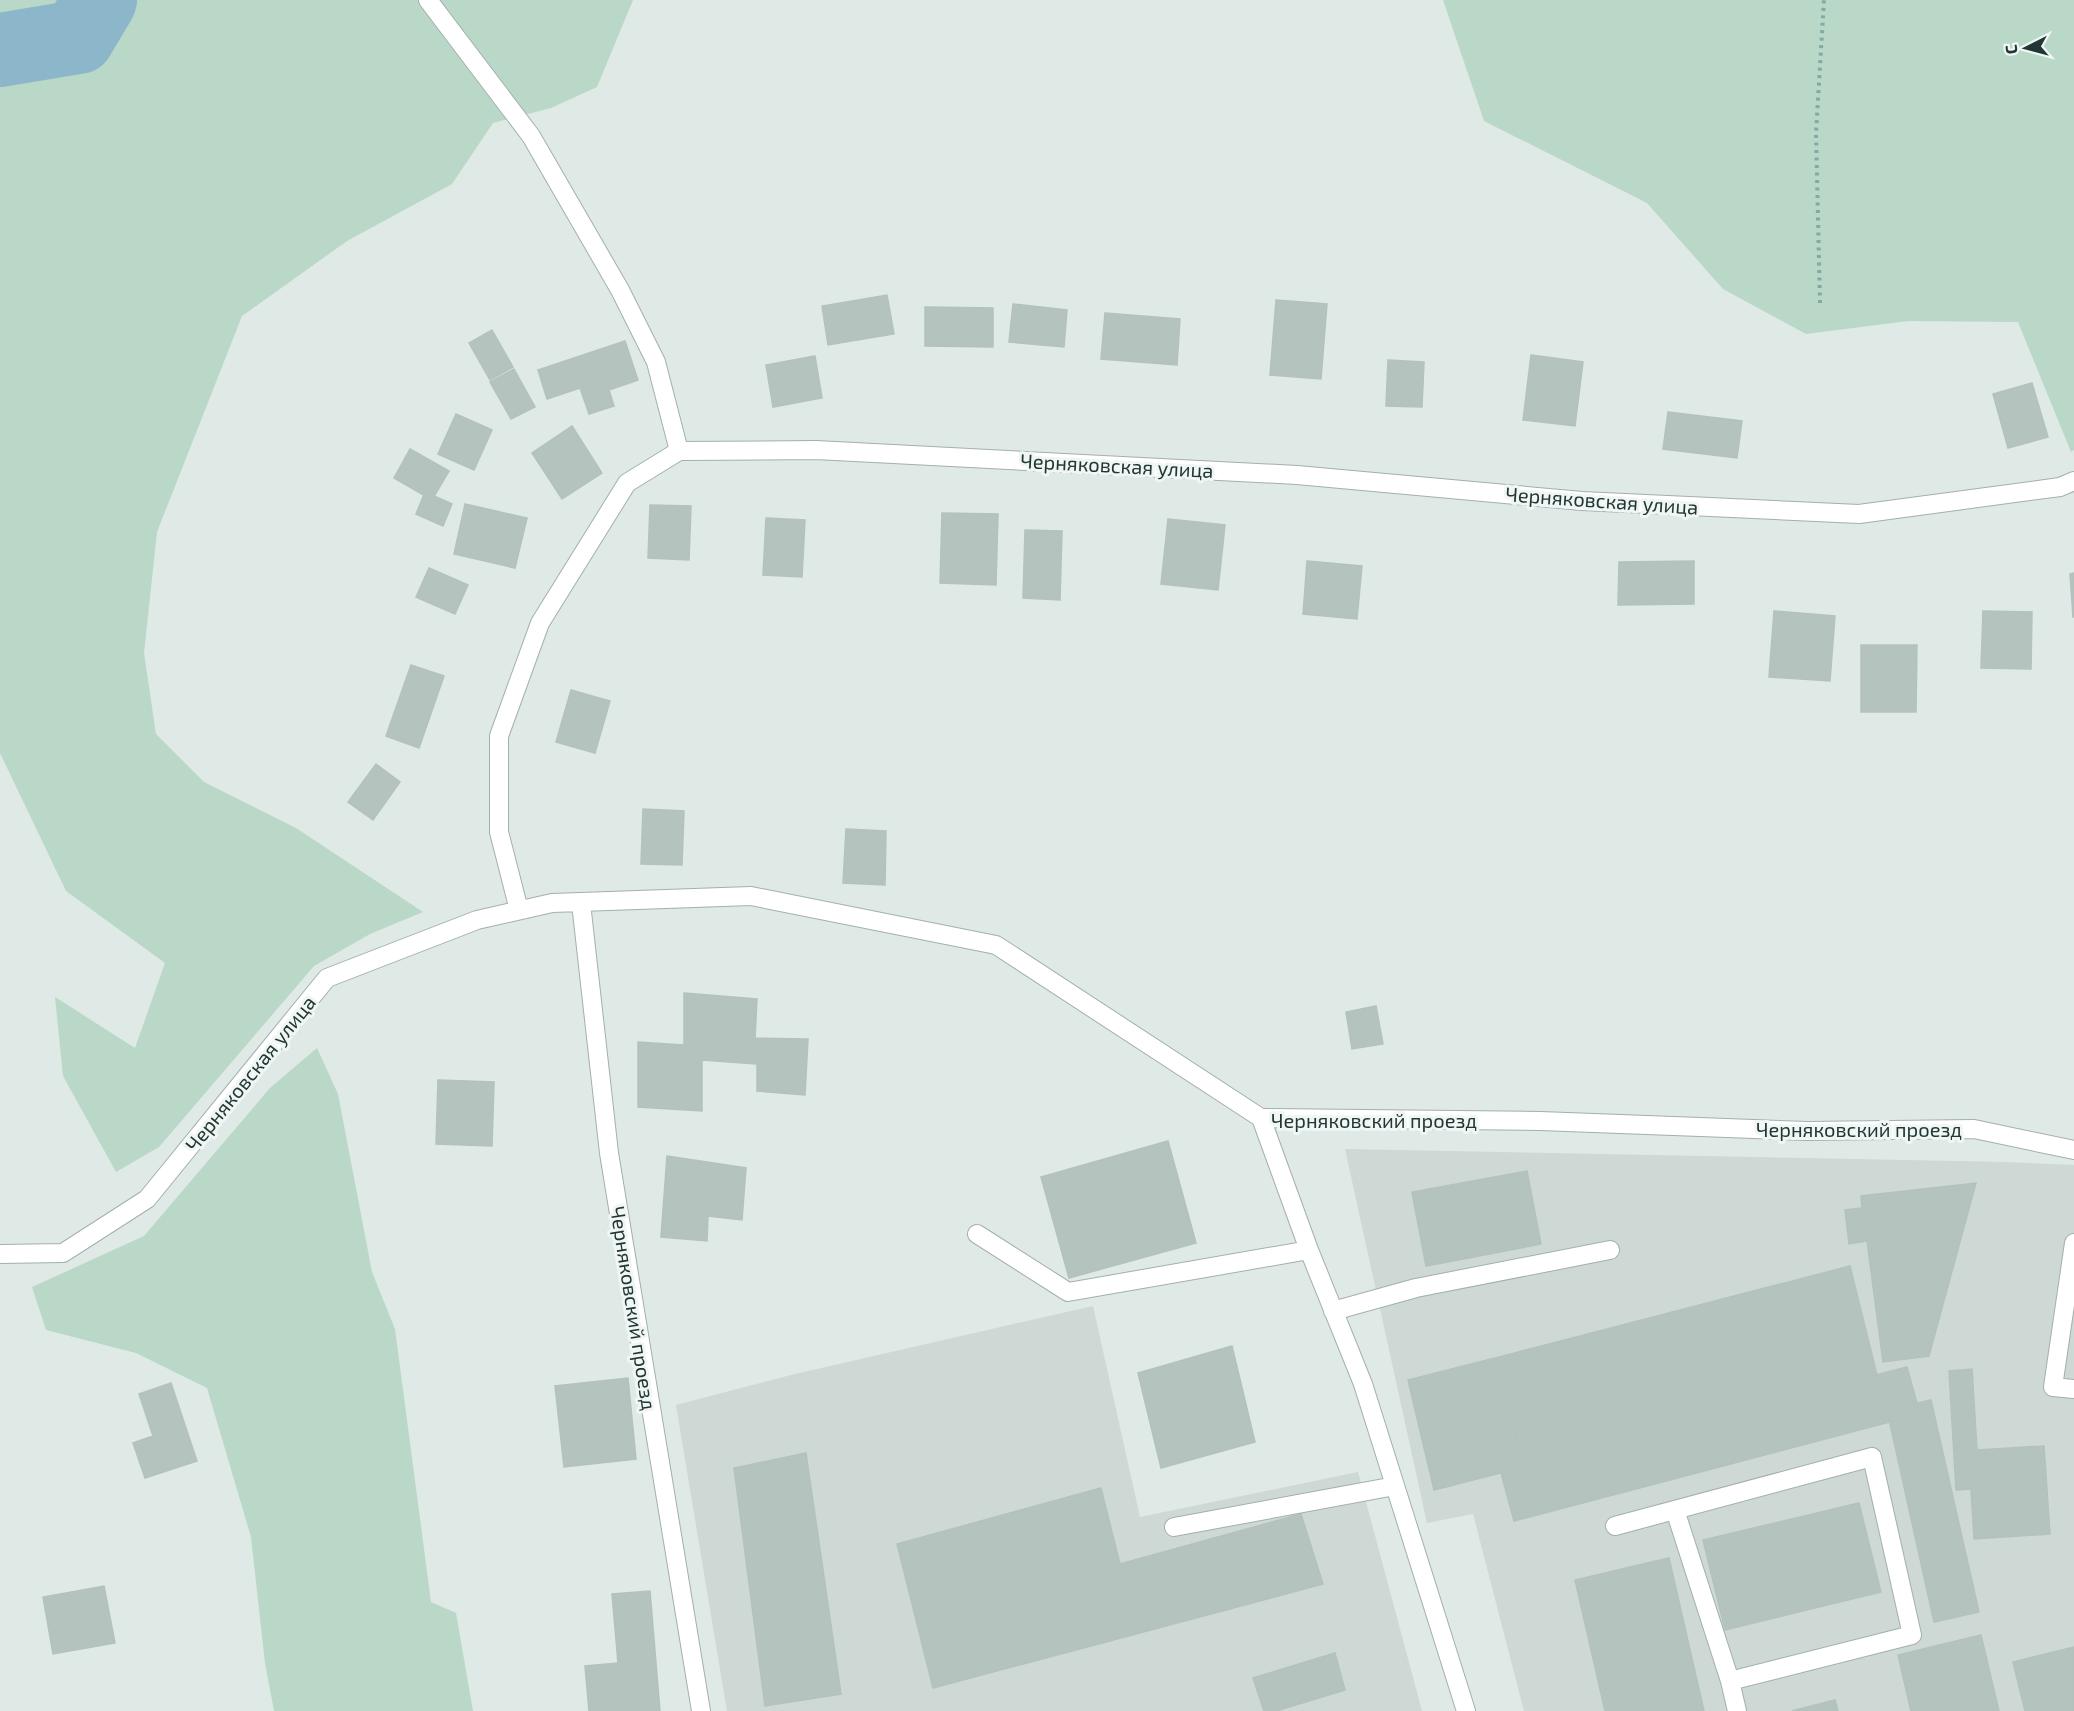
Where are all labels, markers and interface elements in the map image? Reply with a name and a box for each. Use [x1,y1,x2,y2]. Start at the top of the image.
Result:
north arrow [1996,18,2056,78]
text: С [2001,44,2021,55]
street label: Черняковская улица [1020,448,1214,483]
street label: Черняковская улица [1505,481,1699,520]
street label: Черняковская улица [180,990,321,1156]
street label: Черняковский проезд [1271,1108,1477,1132]
street label: Черняковский проезд [1756,1117,1962,1141]
street label: Черняковский проезд [606,1204,662,1412]

